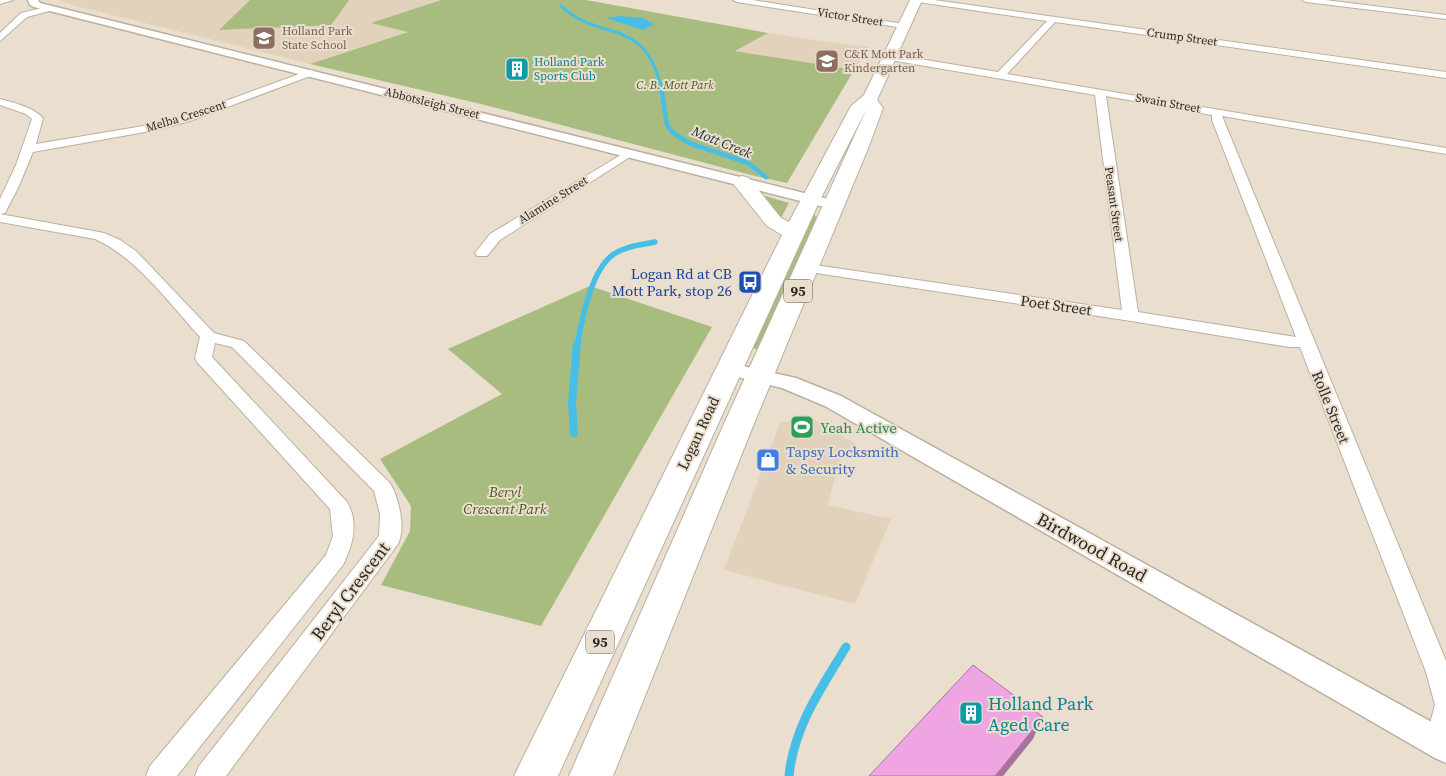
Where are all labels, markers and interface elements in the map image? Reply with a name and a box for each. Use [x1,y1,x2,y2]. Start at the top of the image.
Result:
street label: Victor Street [816,4,884,30]
place label: Holland Park State School [282,23,353,53]
street label: Crump Street [1146,24,1218,50]
school or university icon: Holland Park State School [251,25,277,51]
place label: C&K Mott Park Kindergarten [844,46,924,76]
school or university icon: C&K Mott Park Kindergarten [814,48,840,74]
place label: Holland Park Sports Club [534,54,605,84]
building icon: Holland Park Sports Club [504,56,530,82]
park label: C. B. Mott Park [636,77,714,93]
street label: Abbotsleigh Street [383,83,481,123]
street label: Swain Street [1134,89,1202,117]
street label: Melba Crescent [144,96,228,136]
water label: Mott Creek [688,120,755,163]
street label: Peasant Street [1101,166,1127,242]
street label: Alamine Street [515,172,591,228]
place label: Logan Rd at CB Mott Park, stop 26 [612,263,732,301]
bus stop icon: Logan Rd at CB Mott Park, stop 26 [737,269,763,295]
road number: 95 [784,280,812,302]
street label: Poet Street [1019,290,1093,320]
street label: Rolle Street [1307,368,1355,447]
street label: Logan Road [672,392,724,473]
sports icon: Yeah Active [789,414,815,440]
place label: Yeah Active [820,417,897,438]
place label: Tapsy Locksmith & Security [786,441,899,479]
shop icon: Tapsy Locksmith & Security [755,447,781,473]
park label: Beryl Crescent Park [463,481,548,519]
street label: Birdwood Road [1032,506,1152,588]
street label: Beryl Crescent [305,537,395,645]
road number: 95 [586,630,614,654]
place label: Holland Park Aged Care [988,691,1094,737]
building icon: Holland Park Aged Care [958,700,984,726]

